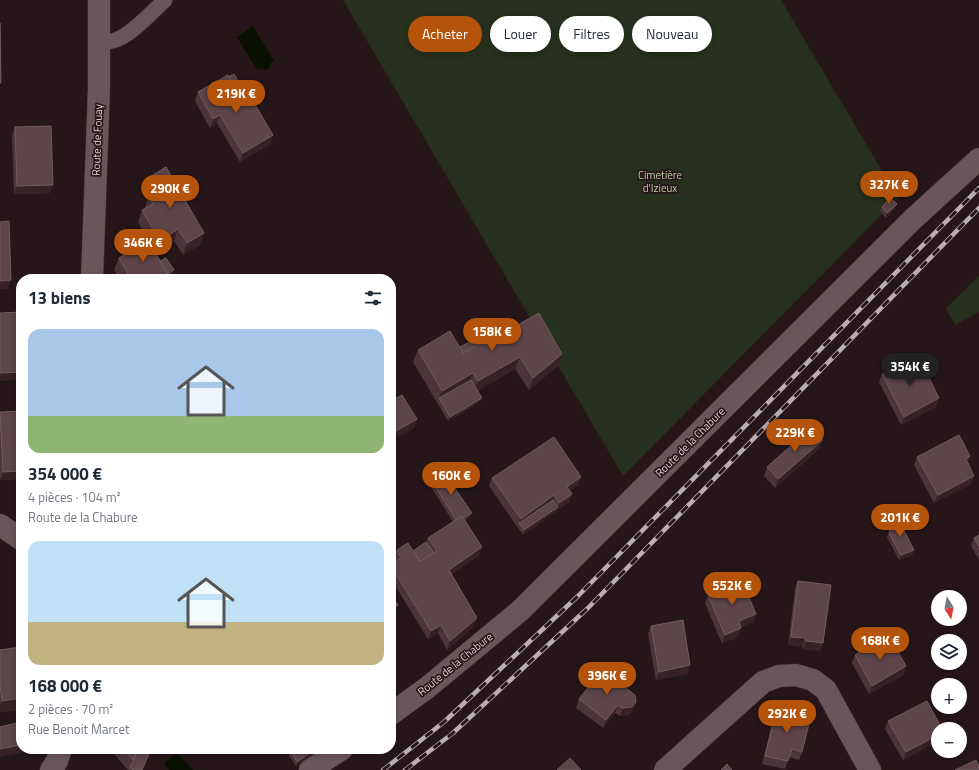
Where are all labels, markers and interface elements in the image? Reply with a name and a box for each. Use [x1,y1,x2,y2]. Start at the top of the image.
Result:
chip: Acheter [408,16,482,52]
chip: Louer [490,16,551,52]
chip: Filtres [559,16,624,52]
chip: Nouveau [632,16,712,52]
pin: 219K € [203,80,269,114]
text: 219K € [216,83,256,103]
street label: Route de Fouay [88,103,106,176]
park label: Cimetière d'Izieux [638,167,683,196]
pin: 327K € [856,171,922,205]
text: 327K € [869,174,909,194]
pin: 290K € [137,175,203,209]
text: 290K € [150,178,190,198]
pin: 346K € [110,229,176,263]
text: 346K € [123,232,163,252]
text: 13 biens [28,285,91,311]
icon: filters [362,287,384,309]
pin: 158K € [459,318,525,352]
text: 158K € [472,321,512,341]
pin: 354K € [877,353,943,387]
icon: home [170,355,242,427]
text: 354K € [890,356,930,376]
street label: Route de la Chabure [652,403,729,480]
pin: 229K € [762,419,828,453]
text: 229K € [775,422,815,442]
text: 354 000 € [28,461,102,487]
pin: 160K € [418,462,484,496]
text: 160K € [431,465,471,485]
text: 4 pièces · 104 m² [28,487,120,507]
pin: 201K € [867,504,933,538]
text: Route de la Chabure [28,507,138,527]
text: 201K € [880,507,920,527]
icon: home [170,567,242,639]
pin: 552K € [699,572,765,606]
text: 552K € [712,575,752,595]
north arrow [931,590,967,626]
map controls [931,590,967,758]
pin: 168K € [847,627,913,661]
street label: Route de la Chabure [414,628,496,699]
text: 168K € [860,630,900,650]
button: layers [931,634,967,670]
pin: 396K € [574,662,640,696]
text: 396K € [587,665,627,685]
text: 168 000 € [28,673,102,699]
button: + [931,678,967,714]
text: 2 pièces · 70 m² [28,699,113,719]
pin: 292K € [754,700,820,734]
text: 292K € [767,703,807,723]
text: Rue Benoit Marcet [28,719,129,739]
button: − [931,722,967,758]

